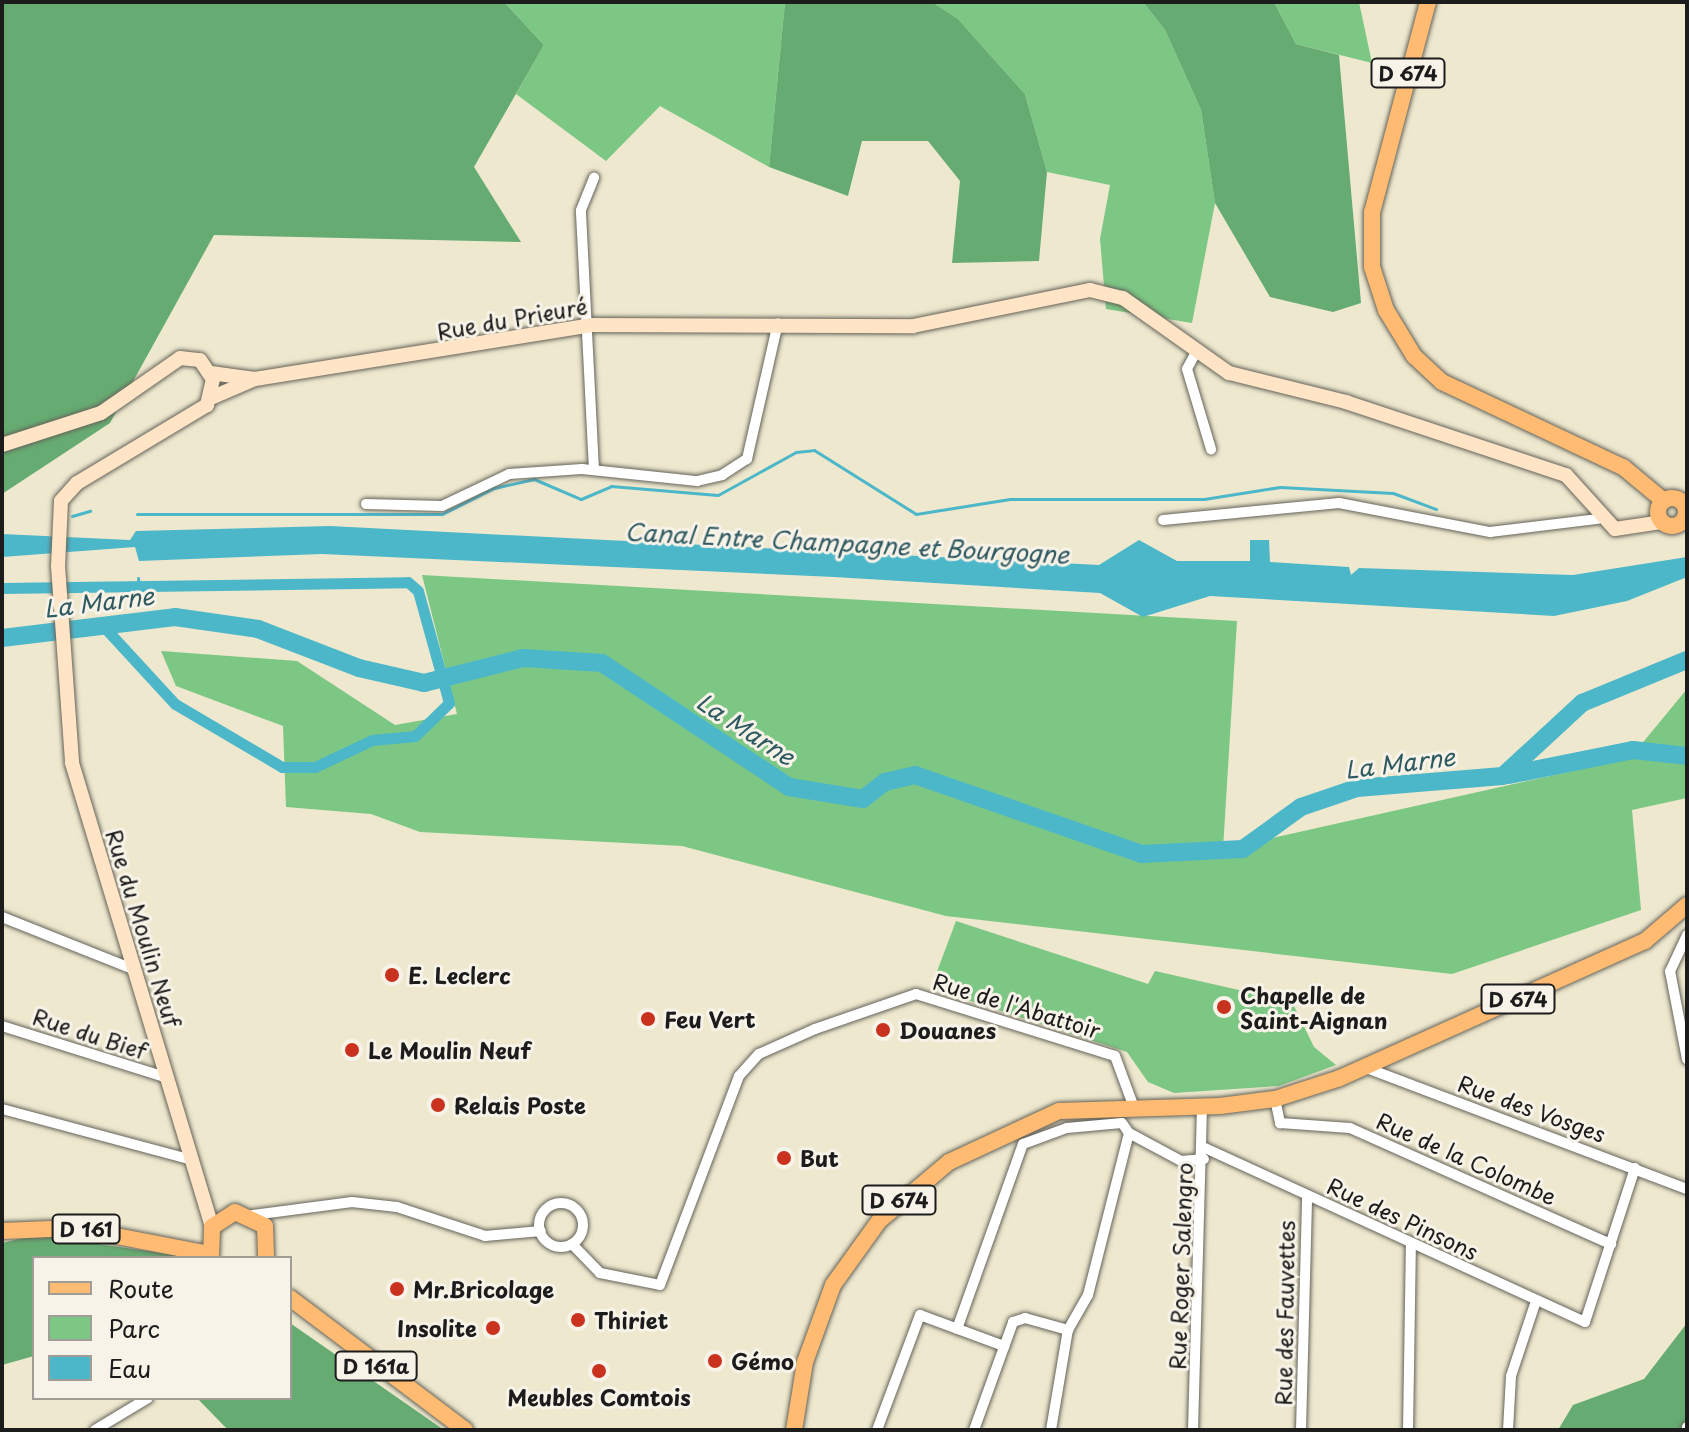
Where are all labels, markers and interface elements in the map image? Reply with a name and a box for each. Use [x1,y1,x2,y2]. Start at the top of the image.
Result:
road number: D 674 [1368,57,1448,89]
street label: Rue du Prieuré [433,292,591,344]
water label: Canal Entre Champagne et Bourgogne [622,517,1072,569]
water label: La Marne [42,581,156,623]
water label: La Marne [691,686,801,772]
water label: La Marne [1343,742,1457,784]
street label: Rue du Moulin Neuf [101,824,187,1032]
place label: E. Leclerc [408,962,512,988]
marker: E. Leclerc [383,966,401,984]
street label: Rue de l'Abattoir [929,967,1105,1043]
place label: Chapelle de Saint-Aignan [1240,981,1387,1032]
road number: D 674 [1478,983,1558,1015]
marker: Chapelle de Saint-Aignan [1215,998,1233,1016]
street label: Rue du Bief [28,1002,152,1064]
place label: Feu Vert [664,1006,755,1032]
marker: Feu Vert [639,1010,657,1028]
place label: Douanes [899,1017,996,1043]
marker: Douanes [874,1021,892,1039]
place label: Le Moulin Neuf [368,1037,533,1063]
marker: Le Moulin Neuf [343,1041,361,1059]
street label: Rue des Vosges [1453,1068,1611,1148]
place label: Relais Poste [454,1092,585,1118]
marker: Relais Poste [429,1096,447,1114]
street label: Rue de la Colombe [1371,1106,1563,1210]
place label: But [800,1145,839,1171]
marker: But [775,1149,793,1167]
street label: Rue Roger Salengro [1163,1161,1197,1371]
street label: Rue des Pinsons [1321,1170,1485,1266]
road number: D 674 [859,1184,939,1216]
road number: D 161 [50,1213,122,1245]
street label: Rue des Fauvettes [1269,1219,1299,1407]
legend [32,1256,292,1400]
text: Route [108,1270,174,1306]
place label: Mr.Bricolage [413,1276,554,1302]
marker: Mr.Bricolage [388,1280,406,1298]
place label: Thiriet [594,1307,668,1333]
text: Parc [108,1310,160,1346]
marker: Thiriet [569,1311,587,1329]
place label: Insolite [397,1315,477,1341]
marker: Insolite [484,1319,502,1337]
place label: Gémo [731,1348,794,1374]
text: Eau [108,1350,151,1386]
road number: D 161a [334,1350,418,1382]
marker: Gémo [706,1352,724,1370]
marker: Meubles Comtois [590,1362,608,1380]
place label: Meubles Comtois [506,1384,692,1410]

